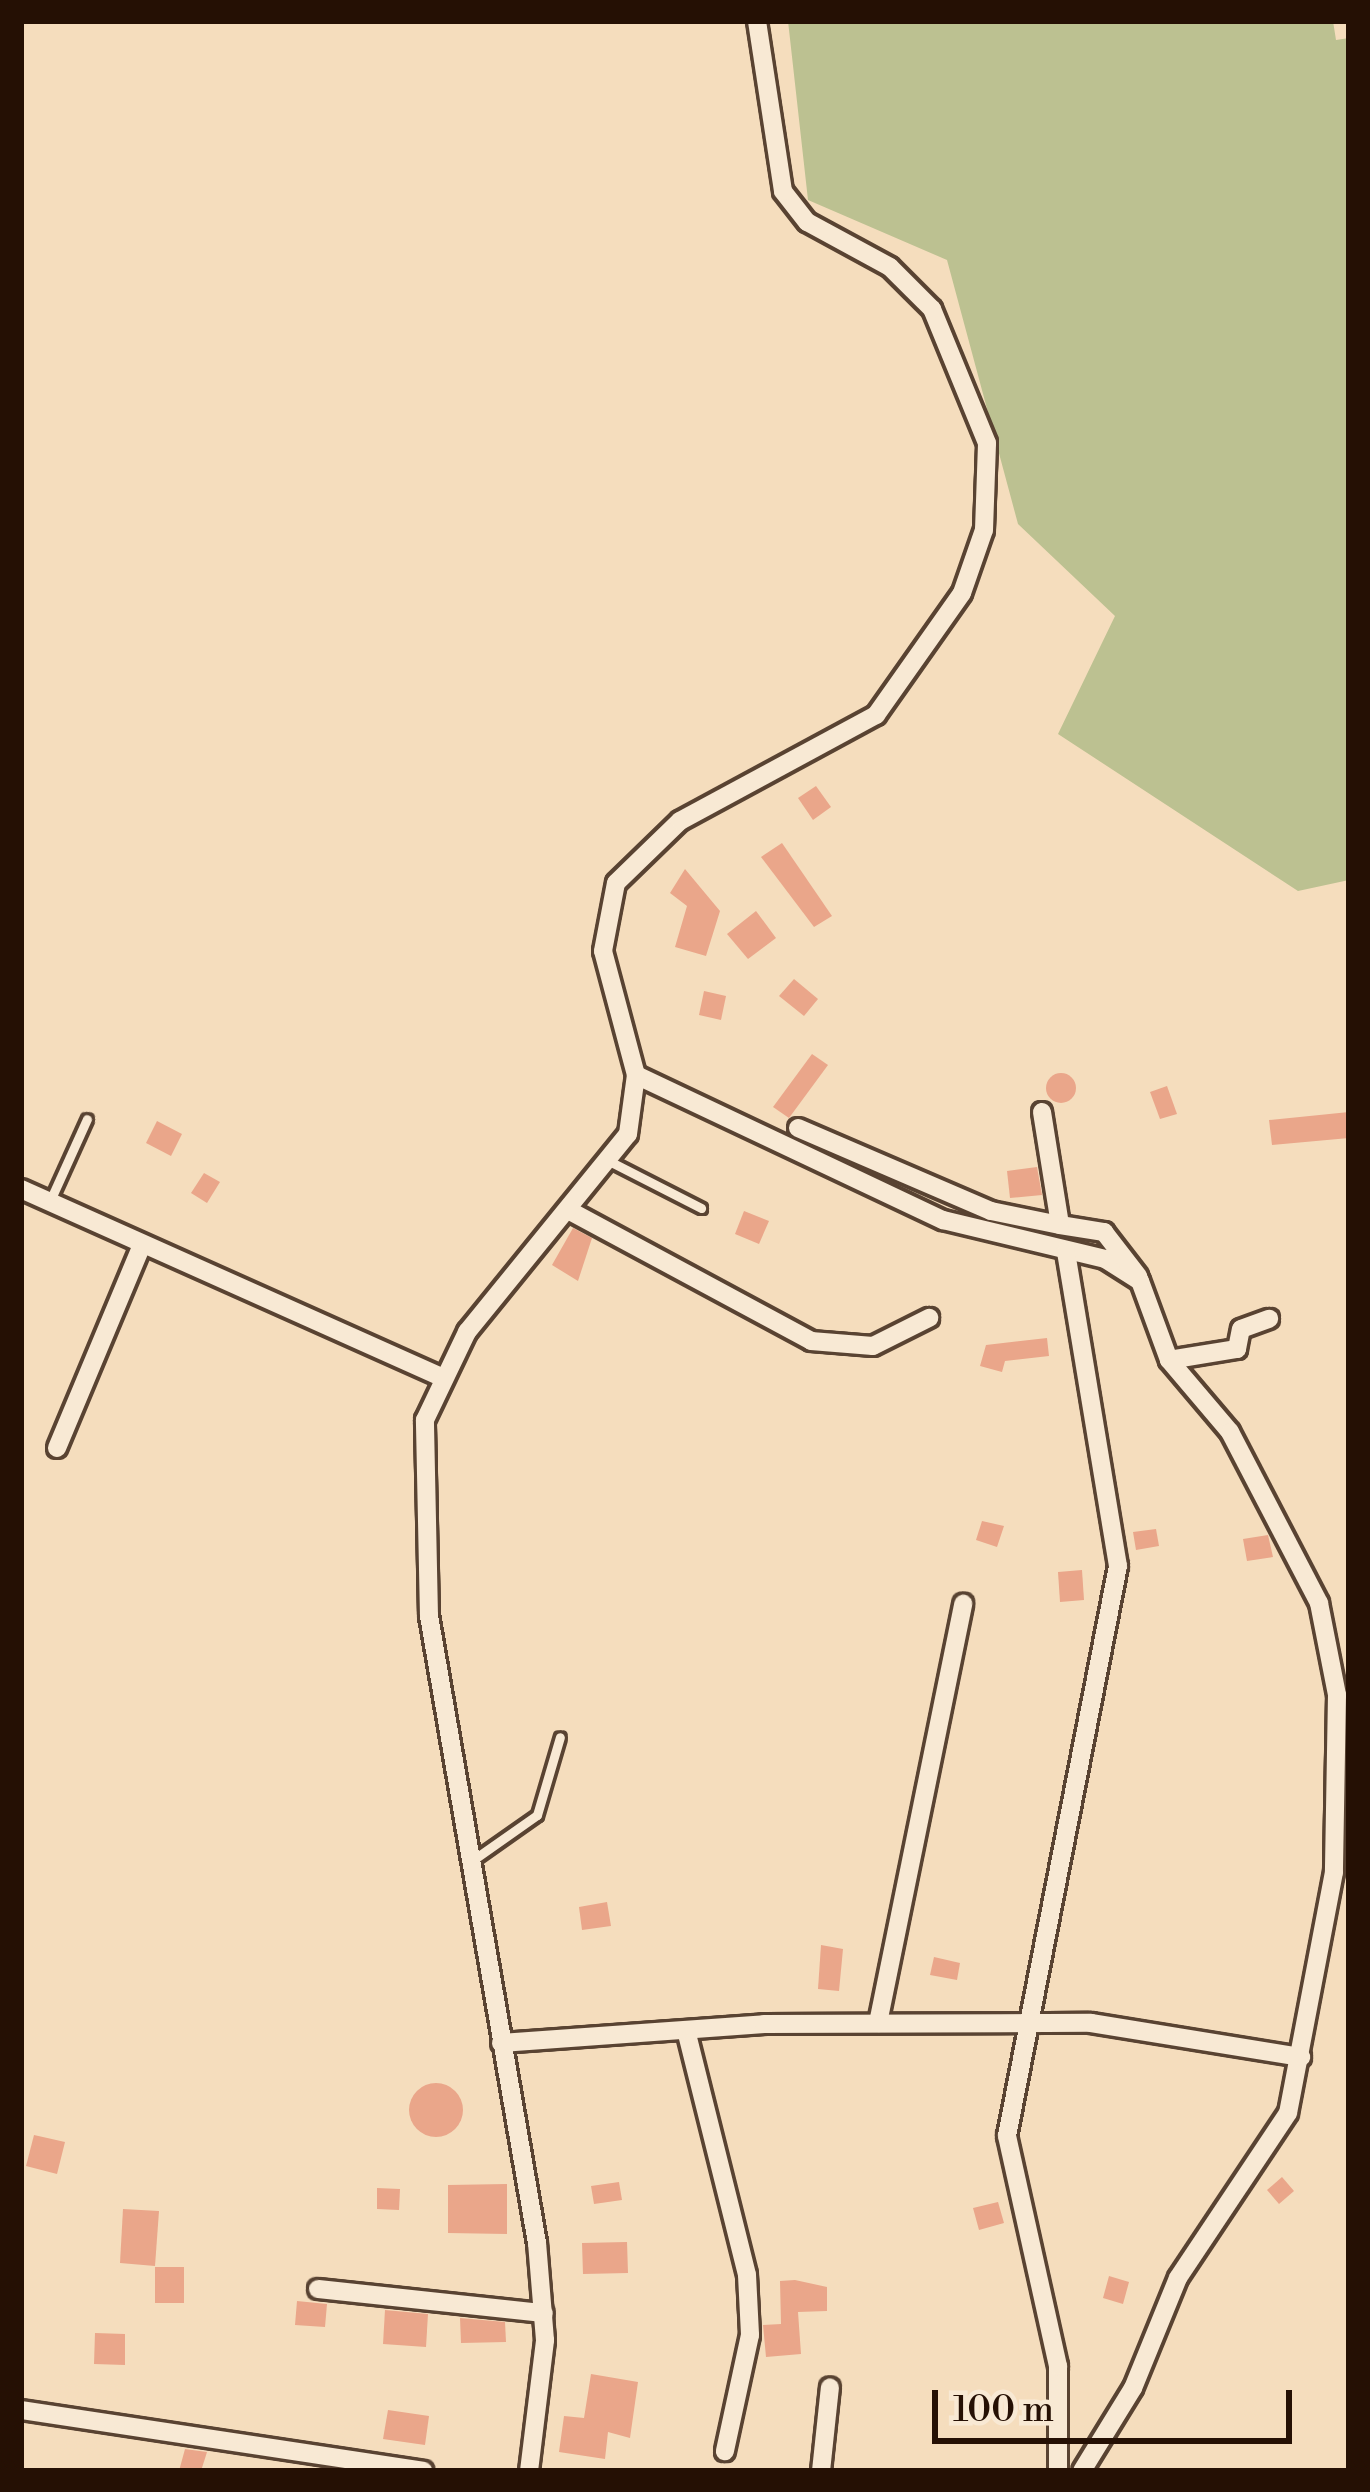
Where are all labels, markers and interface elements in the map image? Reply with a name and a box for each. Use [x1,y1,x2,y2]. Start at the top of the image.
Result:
scale bar [938,2366,1298,2440]
text: 100 m [953,2388,1054,2433]

